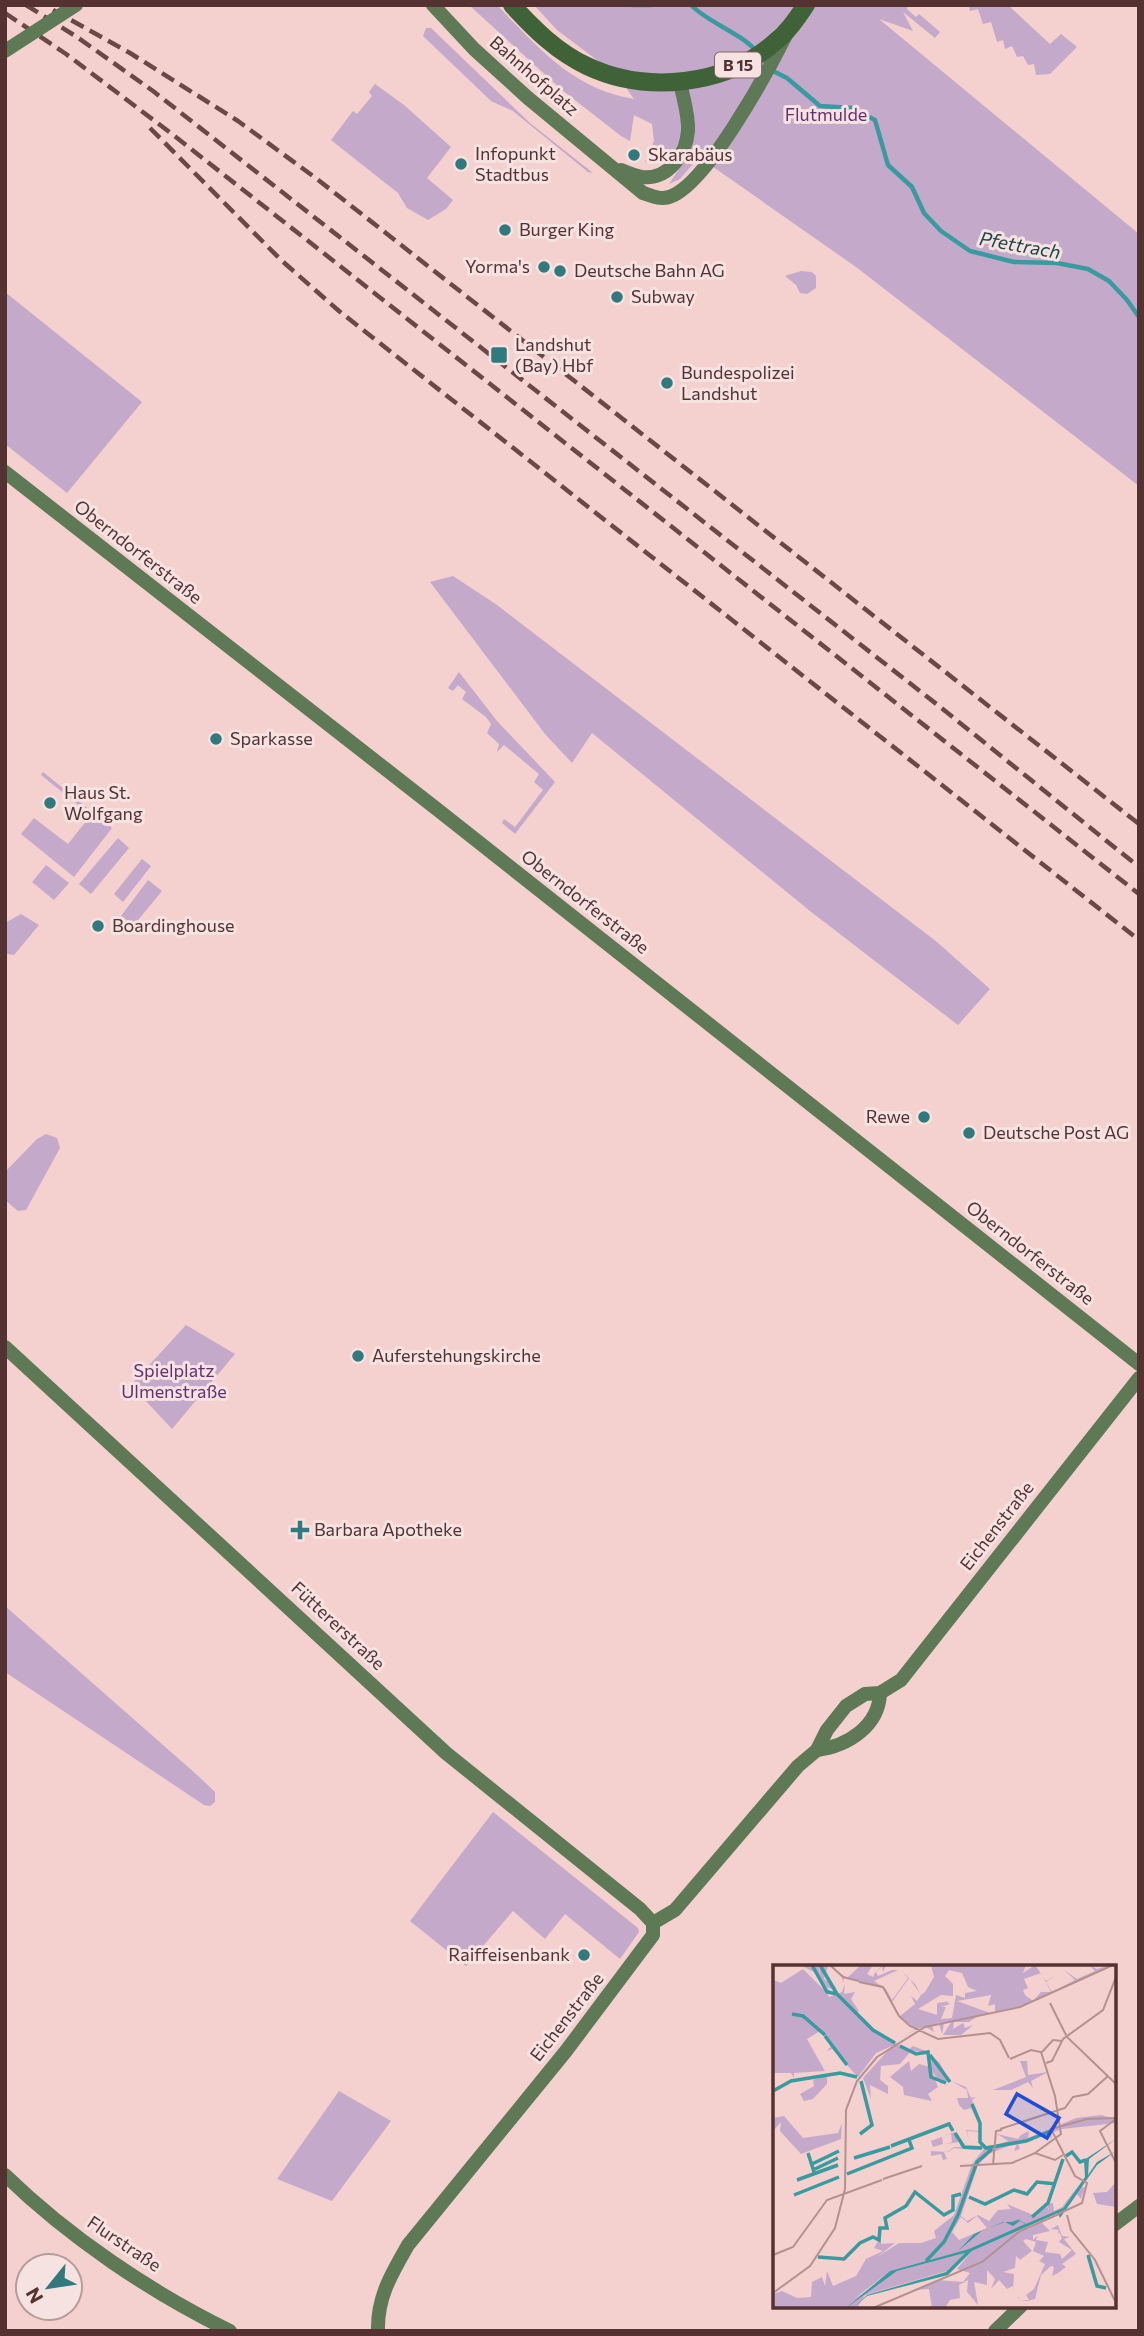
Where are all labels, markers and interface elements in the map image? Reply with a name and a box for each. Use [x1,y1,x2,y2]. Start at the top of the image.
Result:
street label: Bahnhofplatz [486,31,584,120]
road number: B 15 [715,53,761,78]
park label: Flutmulde [785,103,867,125]
place label: Infopunkt Stadtbus [475,142,556,185]
place label: Skarabäus [648,143,732,165]
marker: Skarabäus [626,147,642,163]
marker: Infopunkt Stadtbus [453,156,469,172]
place label: Burger King [519,218,615,240]
marker: Burger King [497,222,513,238]
water label: Pfettrach [978,226,1063,263]
place label: Yorma's [465,255,530,277]
marker: Yorma's [536,259,552,275]
place label: Deutsche Bahn AG [574,259,725,281]
marker: Deutsche Bahn AG [552,263,568,279]
place label: Subway [631,285,695,307]
marker: Subway [609,289,625,305]
place label: Landshut (Bay) Hbf [515,333,594,376]
marker: Landshut (Bay) Hbf [489,345,509,365]
place label: Bundespolizei Landshut [681,361,795,404]
marker: Bundespolizei Landshut [659,375,675,391]
street label: Oberndorferstraße [70,494,207,608]
place label: Sparkasse [230,727,313,749]
marker: Sparkasse [208,731,224,747]
place label: Haus St. Wolfgang [64,781,143,824]
marker: Haus St. Wolfgang [42,795,58,811]
street label: Oberndorferstraße [517,844,654,958]
place label: Boardinghouse [112,914,235,936]
marker: Boardinghouse [90,918,106,934]
place label: Rewe [866,1105,910,1127]
marker: Rewe [916,1109,932,1125]
place label: Deutsche Post AG [983,1121,1129,1143]
marker: Deutsche Post AG [961,1125,977,1141]
street label: Oberndorferstraße [962,1195,1099,1309]
place label: Auferstehungskirche [372,1344,541,1366]
marker: Auferstehungskirche [350,1348,366,1364]
park label: Spielplatz Ulmenstraße [121,1359,227,1402]
street label: Eichenstraße [955,1477,1038,1574]
place label: Barbara Apotheke [314,1518,462,1540]
marker: Barbara Apotheke [292,1522,308,1538]
street label: Füttererstraße [287,1576,390,1674]
place label: Raiffeisenbank [448,1943,570,1965]
marker: Raiffeisenbank [576,1947,592,1963]
inset map [773,1965,1116,2308]
street label: Eichenstraße [525,1968,608,2065]
street label: Flurstraße [84,2211,166,2276]
north arrow [14,2252,84,2322]
text: N [20,2284,47,2308]

